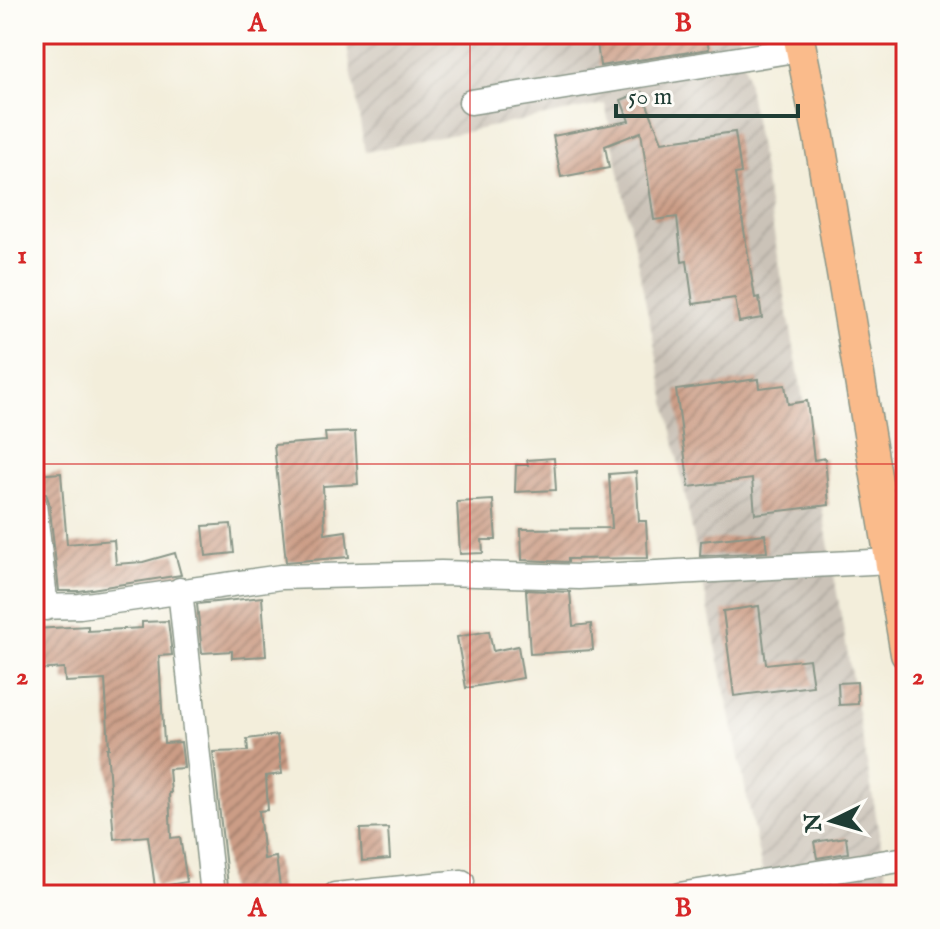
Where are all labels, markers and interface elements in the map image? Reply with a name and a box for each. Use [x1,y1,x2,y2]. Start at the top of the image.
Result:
text: A [247,7,267,40]
text: B [674,7,692,40]
scale bar [616,68,798,118]
text: 50 m [628,82,672,113]
text: 1 [17,239,27,272]
text: 1 [913,239,923,272]
text: 2 [16,660,28,693]
text: 2 [912,660,924,693]
north arrow [792,781,872,861]
text: N [799,812,829,834]
text: A [247,892,267,925]
text: B [674,892,692,925]

